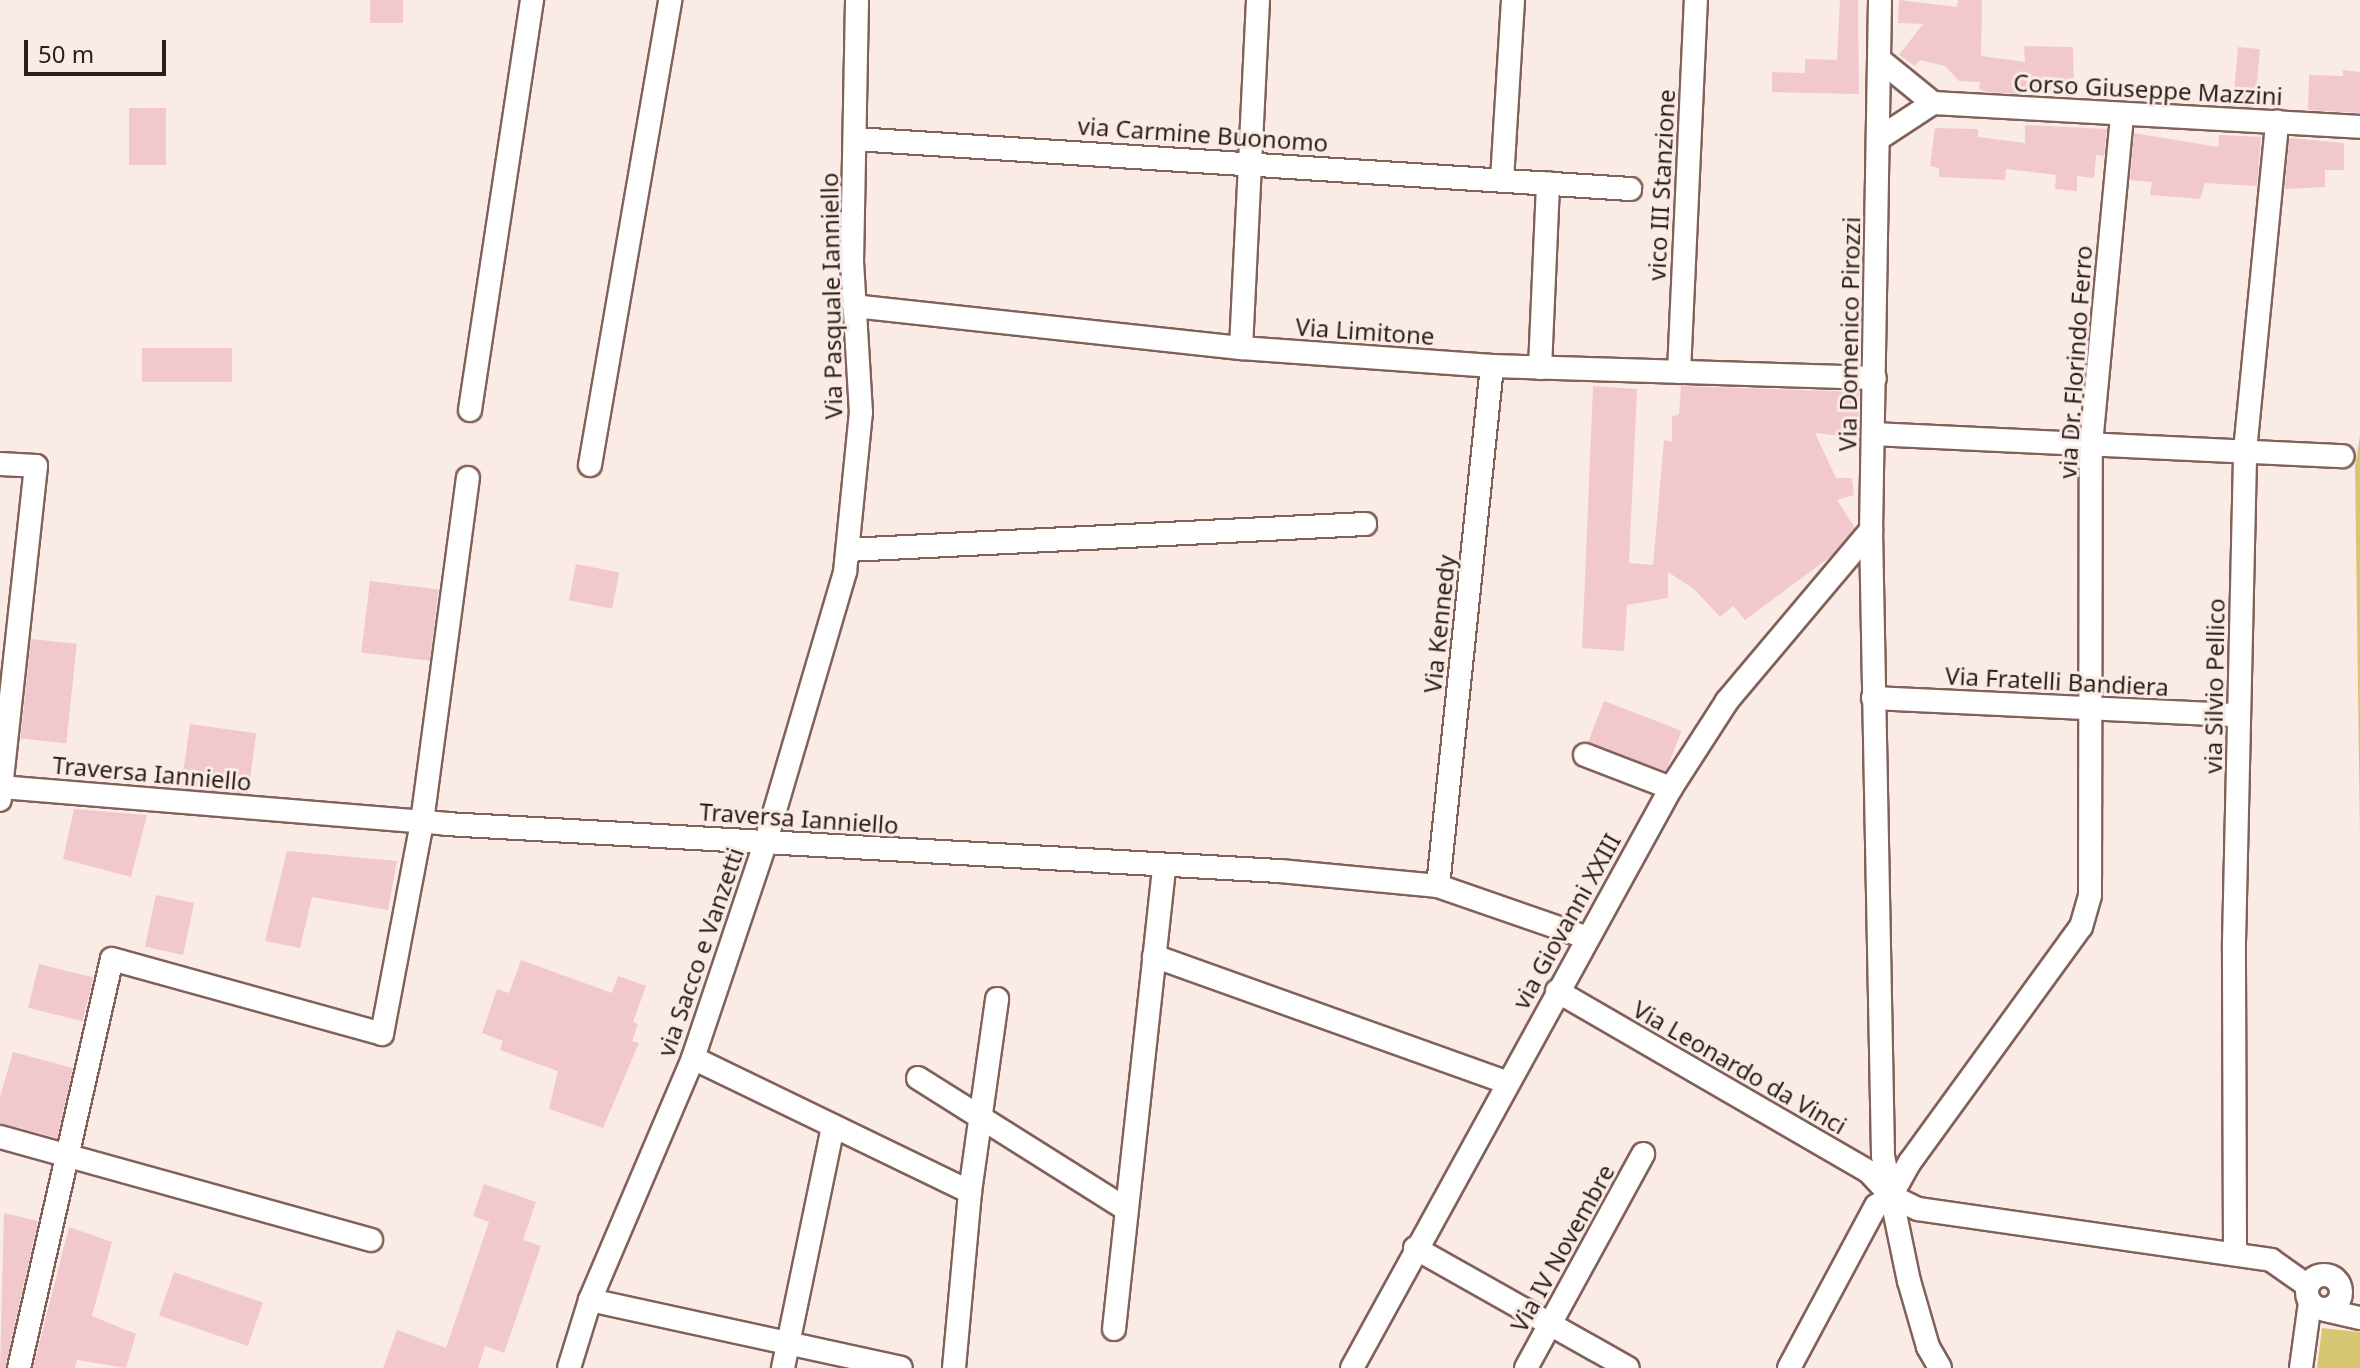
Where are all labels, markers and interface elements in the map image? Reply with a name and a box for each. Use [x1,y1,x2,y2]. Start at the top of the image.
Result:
scale bar [28,24,170,74]
text: 50 m [38,37,94,70]
street label: Corso Giuseppe Mazzini [2013,68,2283,110]
street label: vico III Stanzione [1642,88,1680,282]
street label: via Carmine Buonomo [1077,111,1329,157]
street label: Via Pasquale Ianniello [814,172,848,420]
street label: Via Domenico Pirozzi [1833,216,1865,452]
street label: via Dr. Florindo Ferro [2052,244,2098,480]
street label: Via Limitone [1295,312,1435,350]
street label: Via Kennedy [1417,553,1461,695]
street label: via Silvio Pellico [2198,598,2230,774]
street label: Via Fratelli Bandiera [1944,661,2170,701]
street label: Traversa Ianniello [51,750,253,796]
street label: Traversa Ianniello [698,797,900,839]
street label: via Giovanni XXIII [1506,828,1626,1014]
street label: via Sacco e Vanzetti [651,844,749,1060]
street label: Via Leonardo da Vinci [1628,994,1852,1140]
street label: Via IV Novembre [1504,1159,1620,1337]

